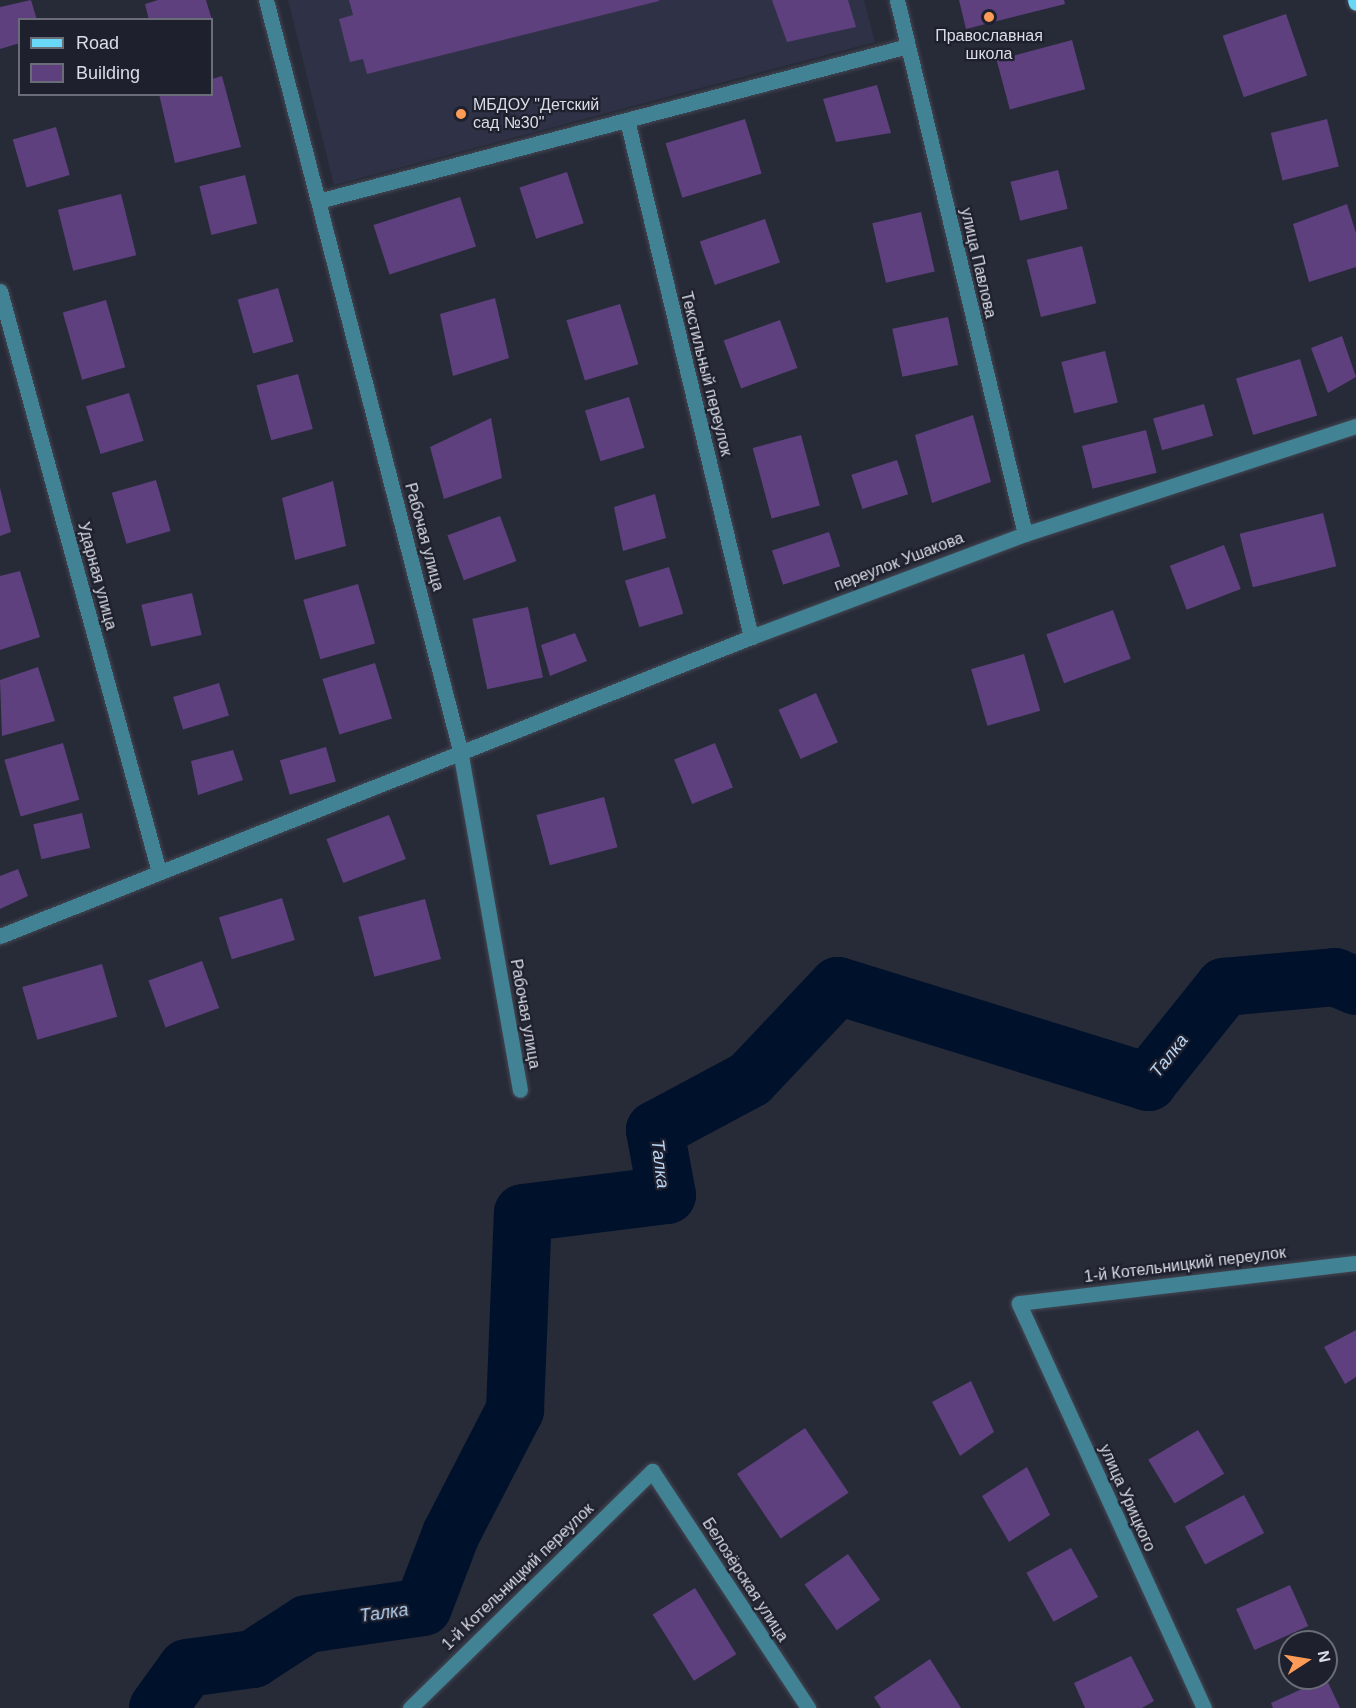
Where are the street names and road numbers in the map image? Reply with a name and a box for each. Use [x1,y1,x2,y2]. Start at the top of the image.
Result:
street label: улица Павлова [956,206,1000,320]
street label: Текстильный переулок [676,290,736,458]
street label: Рабочая улица [400,481,448,593]
street label: Ударная улица [73,520,121,632]
street label: переулок Ушакова [832,528,966,596]
street label: Рабочая улица [506,958,544,1070]
street label: 1-й Котельницкий переулок [1083,1243,1287,1287]
street label: улица Урицкого [1095,1441,1159,1555]
street label: 1-й Котельницкий переулок [438,1500,598,1654]
street label: Белозёрская улица [698,1515,792,1645]

